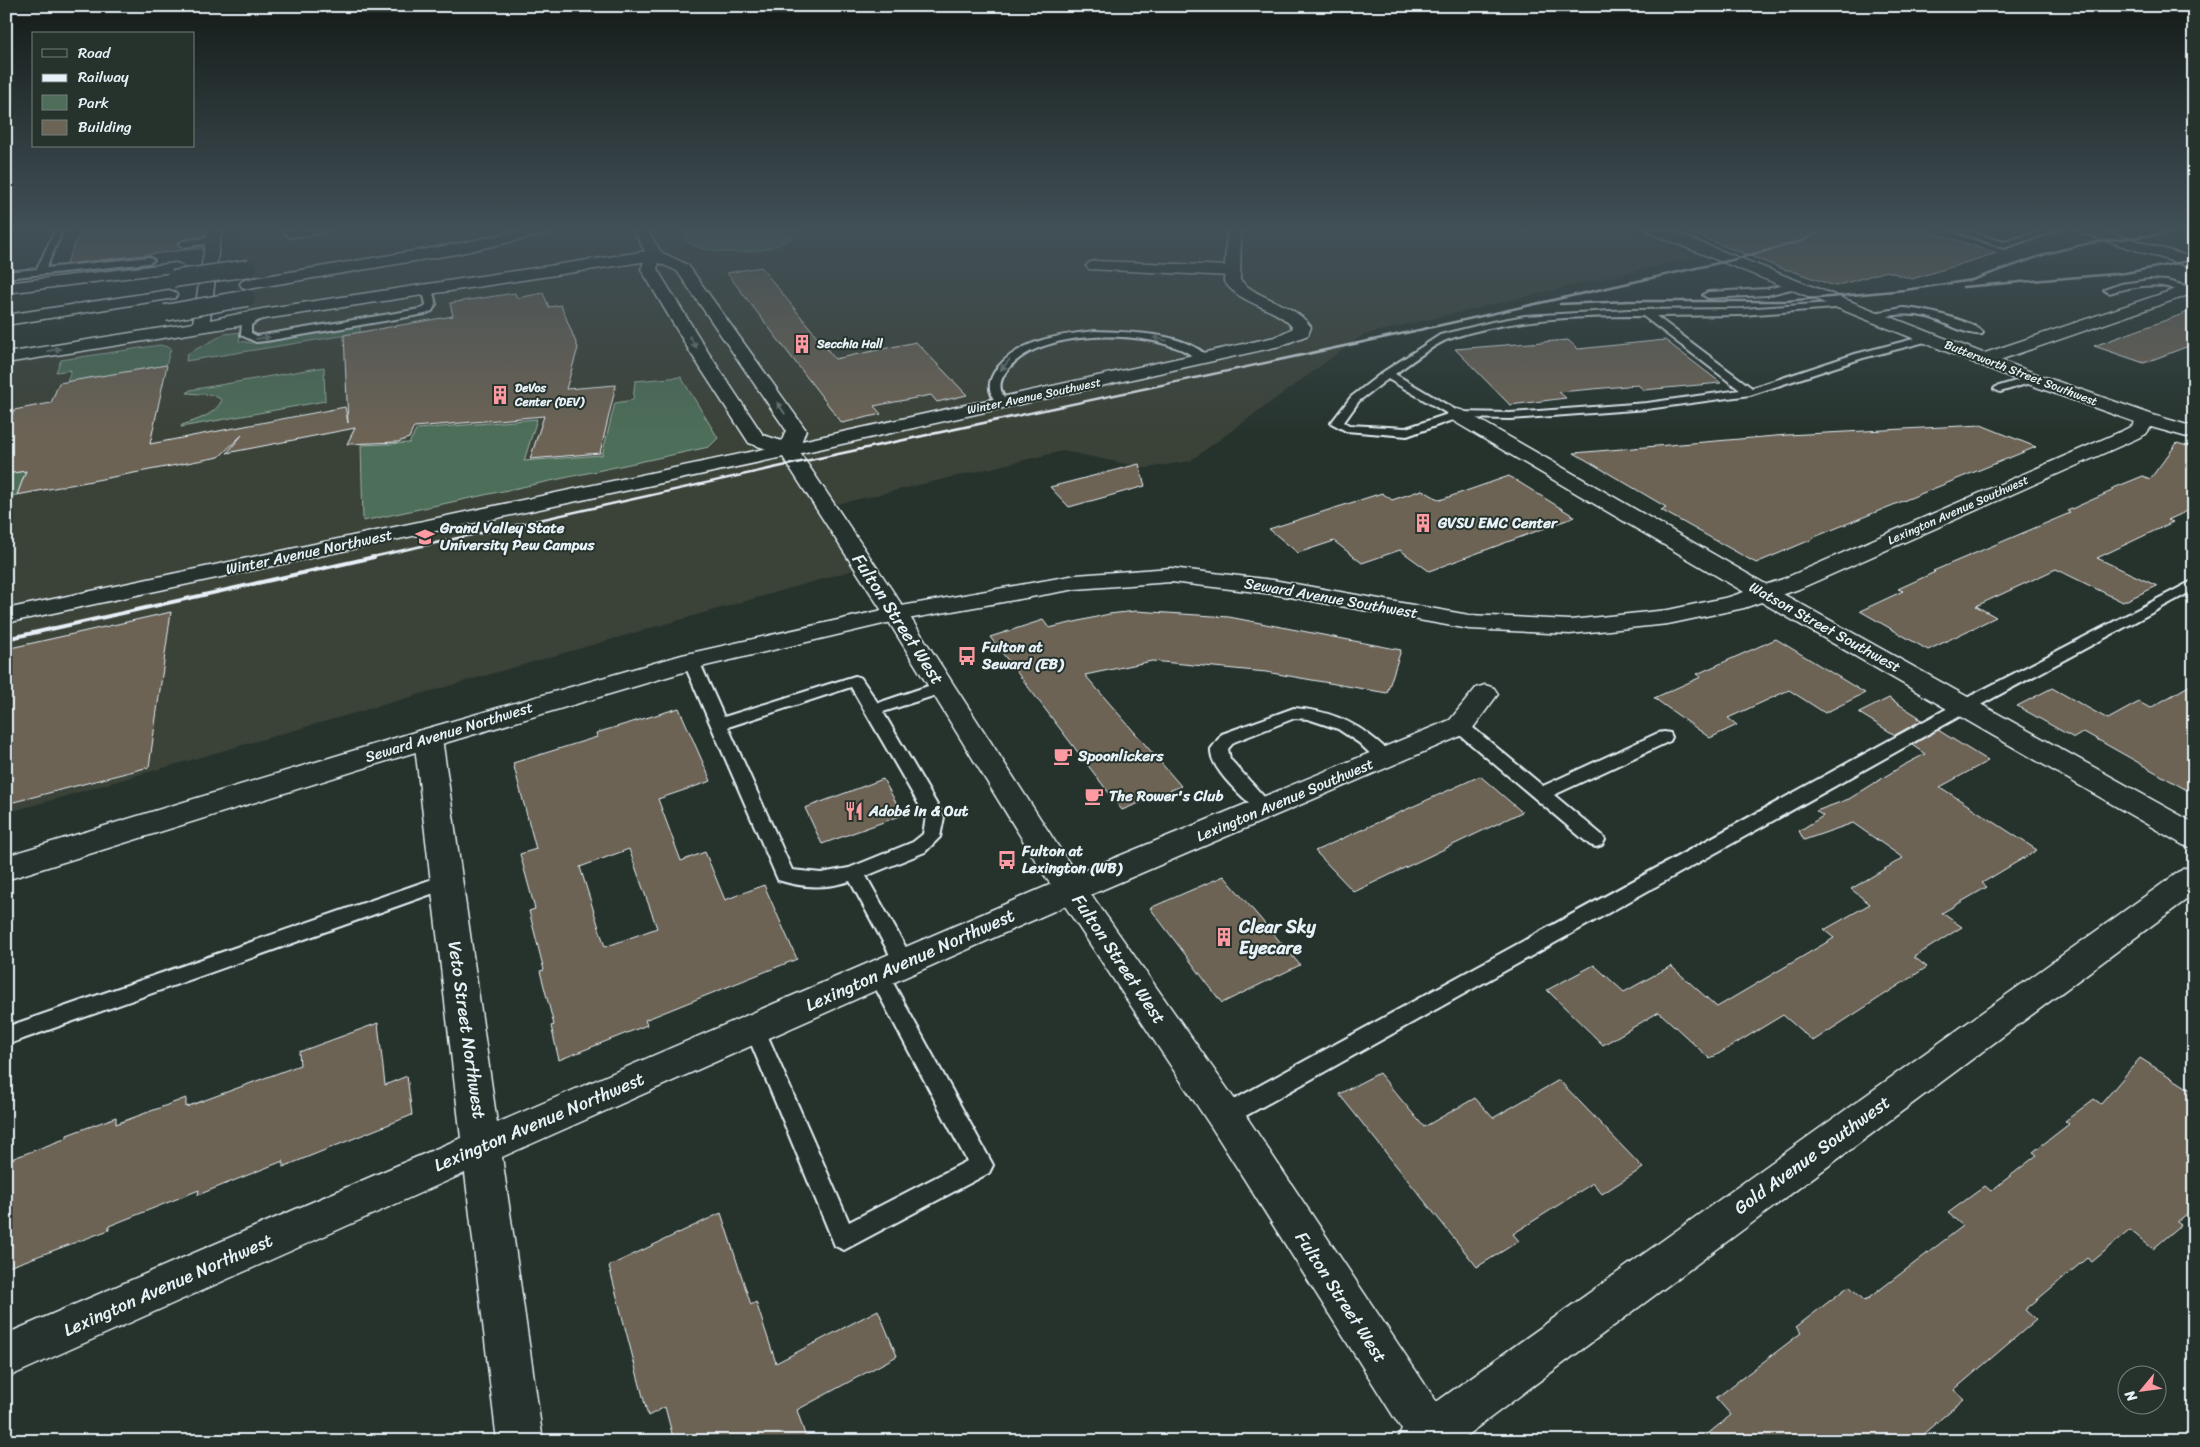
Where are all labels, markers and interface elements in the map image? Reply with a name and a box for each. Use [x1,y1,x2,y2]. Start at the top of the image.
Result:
legend [32,32,195,148]
text: Road [78,40,111,66]
text: Railway [78,64,129,90]
text: Park [78,90,109,116]
text: Building [78,114,132,140]
building icon: Secchia Hall [791,333,813,355]
place label: Secchia Hall [816,333,883,355]
one-way arrow [256,334,272,342]
street label: Butterworth Street Southwest [1941,334,2101,412]
one-way arrow [1152,335,1167,343]
one-way arrow [688,336,697,349]
one-way arrow [47,346,63,354]
one-way arrow [999,359,1011,371]
street label: Winter Avenue Southwest [965,371,1103,421]
place label: DeVos Center (DEV) [514,377,585,413]
building icon: DeVos Center (DEV) [489,384,511,406]
one-way arrow [776,401,786,415]
street label: Lexington Avenue Southwest [1884,469,2032,551]
place label: GVSU EMC Center [1437,510,1559,536]
building icon: GVSU EMC Center [1412,512,1434,534]
place label: Grand Valley State University Pew Campus [439,515,596,558]
street label: Winter Avenue Northwest [223,522,395,582]
school or university icon: Grand Valley State University Pew Campus [414,526,436,548]
street label: Fulton Street West [843,547,953,691]
street label: Seward Avenue Southwest [1242,570,1420,626]
street label: Watson Street Southwest [1744,574,1906,680]
place label: Fulton at Seward (EB) [981,634,1065,677]
bus stop icon: Fulton at Seward (EB) [956,645,978,667]
street label: Seward Avenue Northwest [362,694,537,770]
place label: Spoonlickers [1077,743,1164,769]
cafe icon: Spoonlickers [1052,745,1074,767]
street label: Lexington Avenue Southwest [1192,751,1378,849]
place label: The Rower's Club [1109,783,1223,809]
cafe icon: The Rower's Club [1083,785,1105,807]
place label: Adobé In & Out [868,798,969,824]
restaurant icon: Adobé In & Out [843,800,865,822]
place label: Fulton at Lexington (WB) [1021,838,1124,881]
bus stop icon: Fulton at Lexington (WB) [996,849,1018,871]
street label: Fulton Street West [1063,887,1175,1031]
street label: Lexington Avenue Northwest [800,899,1020,1021]
place label: Clear Sky Eyecare [1238,911,1317,964]
building icon: Clear Sky Eyecare [1213,926,1235,948]
street label: Veto Street Northwest [439,939,495,1121]
street label: Lexington Avenue Northwest [429,1063,650,1181]
street label: Gold Avenue Southwest [1727,1087,1897,1223]
street label: Lexington Avenue Northwest [58,1224,278,1346]
street label: Fulton Street West [1286,1225,1396,1369]
north arrow [2118,1364,2168,1414]
text: N [2118,1385,2145,1407]

